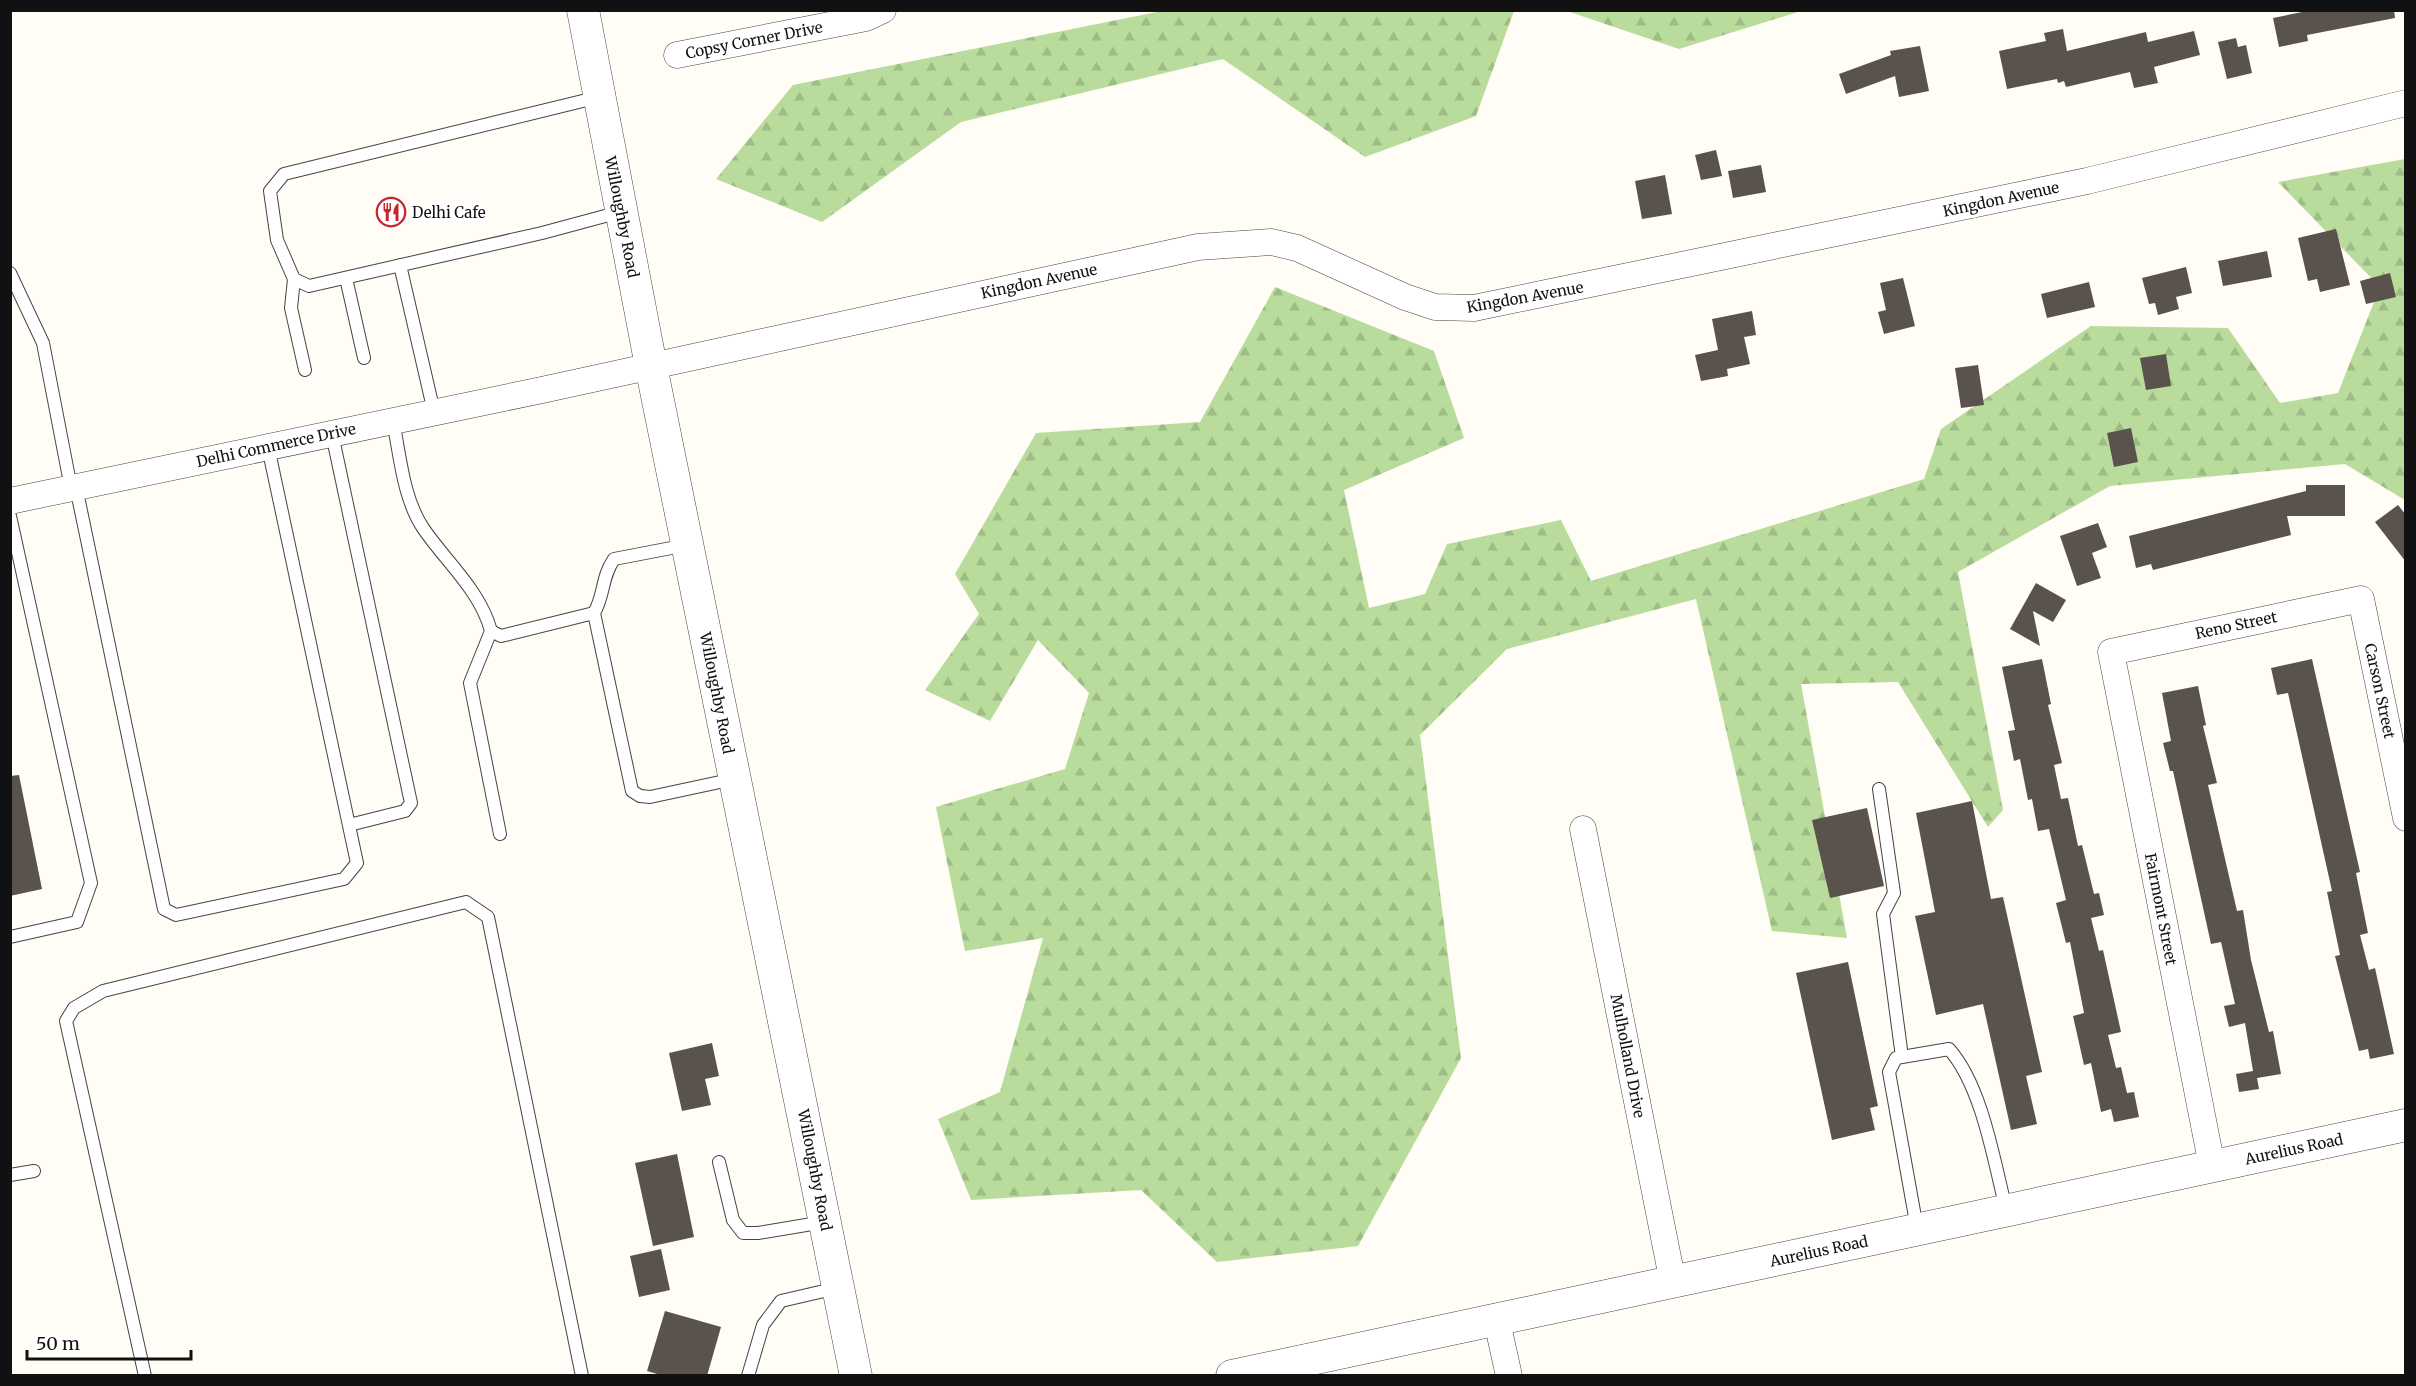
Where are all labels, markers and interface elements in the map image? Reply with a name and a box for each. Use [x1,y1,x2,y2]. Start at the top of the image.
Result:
street label: Copsy Corner Drive [684,17,824,63]
street label: Willoughby Road [601,154,643,279]
street label: Kingdon Avenue [1941,177,2061,221]
restaurant icon: Delhi Cafe [375,196,407,228]
place label: Delhi Cafe [412,203,486,222]
street label: Kingdon Avenue [979,259,1099,303]
street label: Kingdon Avenue [1465,277,1585,317]
street label: Delhi Commerce Drive [195,419,358,471]
street label: Reno Street [2193,607,2279,643]
street label: Willoughby Road [696,630,738,755]
street label: Carson Street [2361,642,2399,741]
street label: Fairmont Street [2141,851,2181,967]
street label: Mulholland Drive [1607,992,1649,1120]
street label: Willoughby Road [794,1107,836,1232]
street label: Aurelius Road [2242,1129,2345,1169]
street label: Aurelius Road [1767,1231,1870,1271]
scale bar [27,1323,190,1361]
text: 50 m [36,1332,80,1355]

